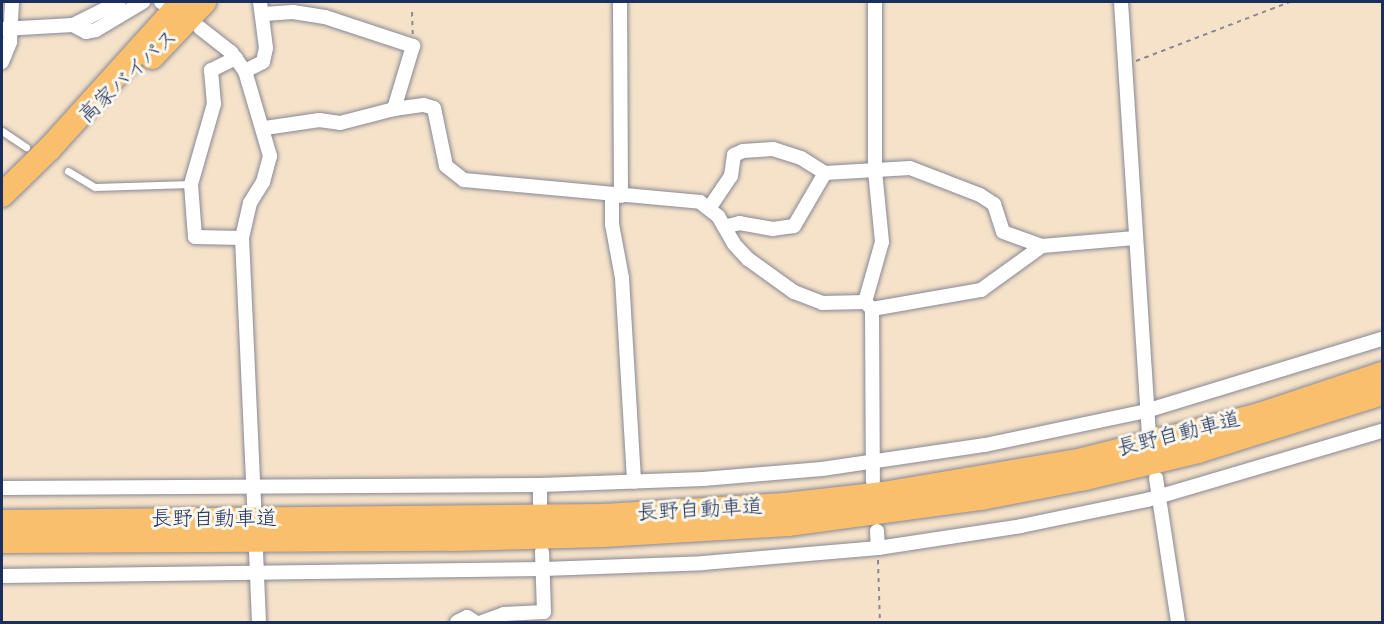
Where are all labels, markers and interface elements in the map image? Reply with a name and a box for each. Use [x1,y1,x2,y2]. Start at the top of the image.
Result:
street label: 高家バイパス [74,25,184,129]
street label: 長野自動車道 [1115,408,1243,462]
street label: 長野自動車道 [636,495,764,527]
street label: 長野自動車道 [151,507,277,533]

